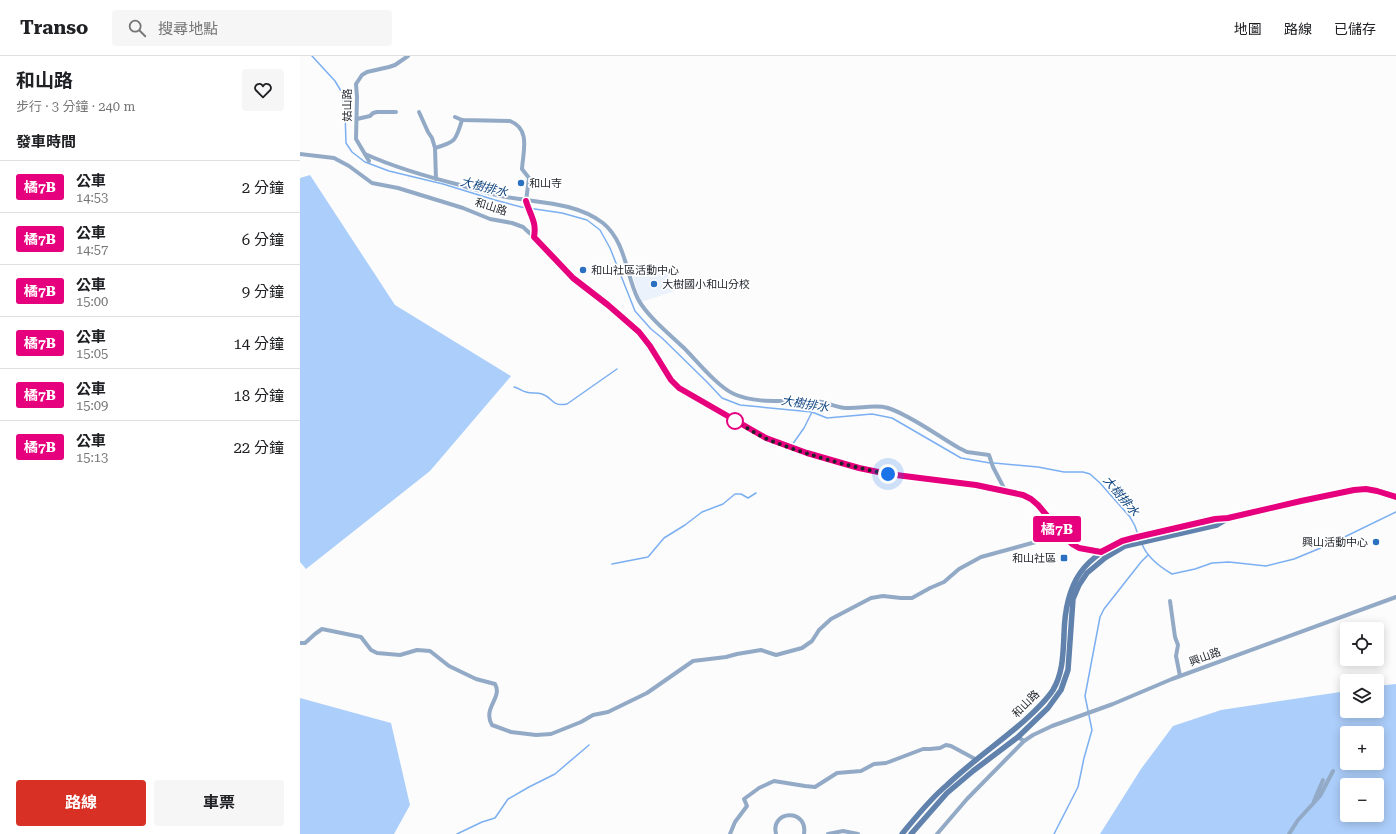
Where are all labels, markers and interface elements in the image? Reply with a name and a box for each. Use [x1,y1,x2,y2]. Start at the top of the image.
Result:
search box [112,10,392,46]
text: Transo [20,16,88,39]
icon: search [126,17,148,39]
text: 搜尋地點 [158,20,218,38]
text: 地圖 [1234,21,1262,37]
text: 路線 [1284,21,1312,37]
text: 已儲存 [1334,21,1376,37]
text: 和山路 [16,69,73,92]
button: heart [242,69,284,111]
street label: 姑山路 [341,89,354,122]
text: 步行 · 3 分鐘 · 240 m [16,99,135,114]
text: 發車時間 [16,133,76,151]
text: 公車 [76,172,106,190]
water label: 大樹排水 [459,174,510,200]
place label: 和山寺 [529,177,562,190]
marker: 和山寺 [516,178,526,188]
text: 橘7B [24,179,56,195]
text: 2 分鐘 [242,179,284,197]
text: 14:53 [76,190,108,205]
street label: 和山路 [473,196,509,218]
text: 公車 [76,224,106,242]
text: 橘7B [24,231,56,247]
text: 6 分鐘 [242,231,284,249]
text: 14:57 [76,242,108,257]
place label: 和山社區活動中心 [591,264,679,277]
marker: 和山社區活動中心 [578,265,588,275]
text: 公車 [76,276,106,294]
place label: 大樹國小和山分校 [662,278,750,291]
marker: 大樹國小和山分校 [649,279,659,289]
text: 橘7B [24,283,56,299]
text: 9 分鐘 [242,283,284,301]
text: 15:00 [76,294,108,309]
text: 公車 [76,328,106,346]
text: 橘7B [24,335,56,351]
text: 14 分鐘 [233,335,284,353]
text: 15:05 [76,346,108,361]
text: 公車 [76,380,106,398]
text: 橘7B [24,387,56,403]
text: 18 分鐘 [233,387,284,405]
water label: 大樹排水 [780,393,831,415]
text: 15:09 [76,398,108,413]
unlabelled marker [726,412,744,430]
text: 公車 [76,432,106,450]
text: 橘7B [24,439,56,455]
text: 22 分鐘 [233,439,284,457]
text: 15:13 [76,450,108,465]
your location [878,464,898,484]
water label: 大樹排水 [1100,473,1142,520]
line badge: 橘7B [1034,516,1080,542]
text: 橘7B [1041,521,1073,537]
place label: 興山活動中心 [1302,536,1368,549]
marker: 興山活動中心 [1371,537,1381,547]
place label: 和山社區 [1012,552,1056,565]
marker: 和山社區 [1059,553,1069,563]
map controls [1340,622,1384,822]
button: locate [1340,622,1384,666]
street label: 興山路 [1187,645,1223,669]
button: layers [1340,674,1384,718]
street label: 和山路 [1010,688,1042,720]
button: + [1340,726,1384,770]
button: − [1340,778,1384,822]
button: 路線 [16,780,146,826]
button: 車票 [154,780,284,826]

